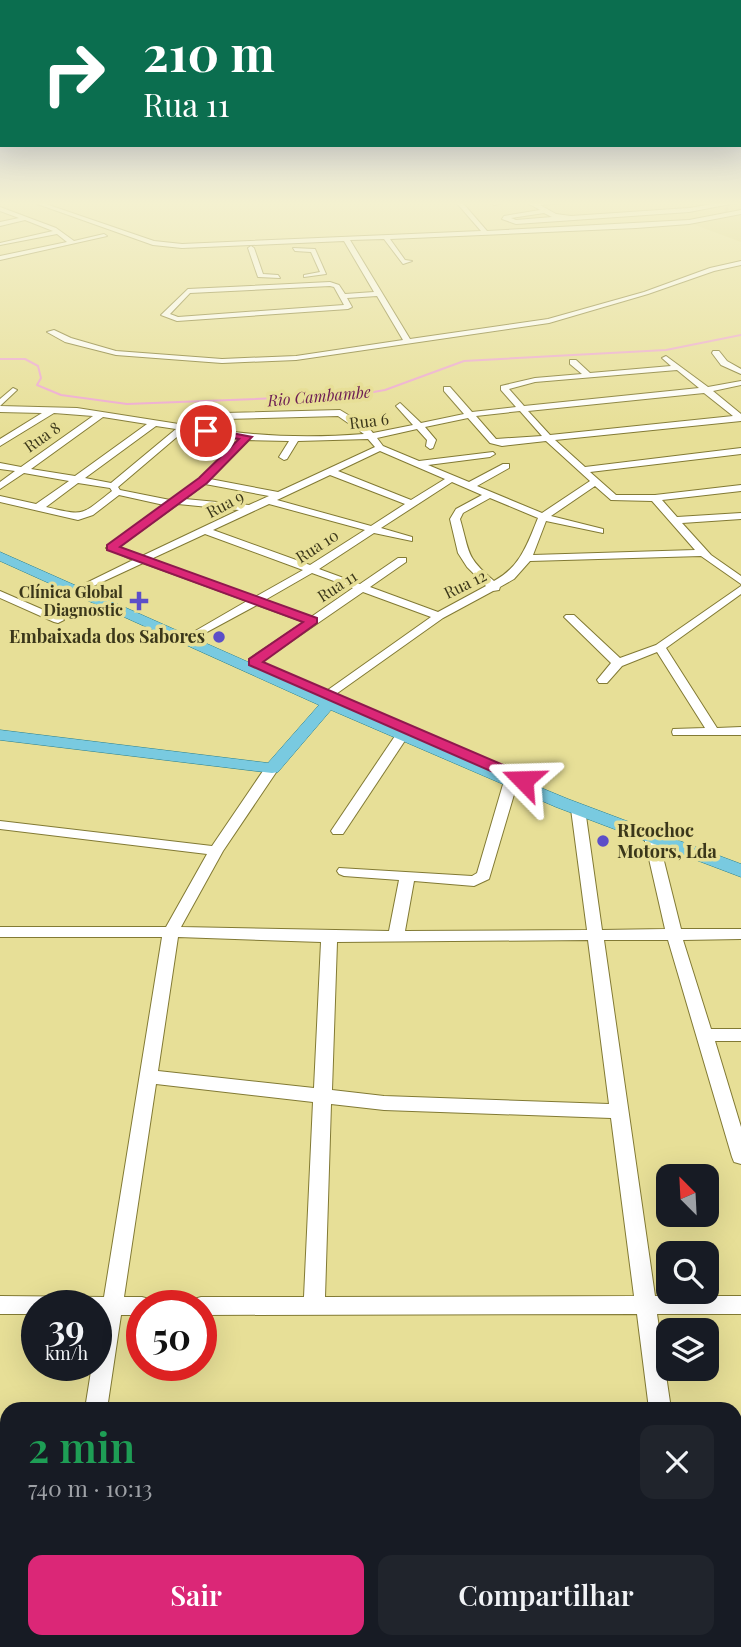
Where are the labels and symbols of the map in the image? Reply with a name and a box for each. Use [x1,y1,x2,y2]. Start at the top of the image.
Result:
water label: Rio Cambambe [265,381,372,411]
pin [176,401,236,461]
street label: Rua 6 [348,408,390,433]
street label: Rua 8 [19,417,64,457]
street label: Rua 9 [202,485,247,522]
street label: Rua 10 [291,524,342,567]
street label: Rua 12 [440,564,490,603]
street label: Rua 11 [313,565,361,606]
place label: Clínica Global Diagnostic [19,581,123,620]
marker: Clínica Global Diagnostic [129,591,149,611]
place label: Embaixada dos Sabores [9,624,205,648]
marker: Embaixada dos Sabores [211,629,227,645]
position arrow [486,743,560,817]
place label: RIcochoc Motors, Lda [617,818,718,863]
marker: RIcochoc Motors, Lda [595,833,611,849]
north arrow [656,1164,719,1227]
speed limit sign: 50 [126,1290,217,1381]

